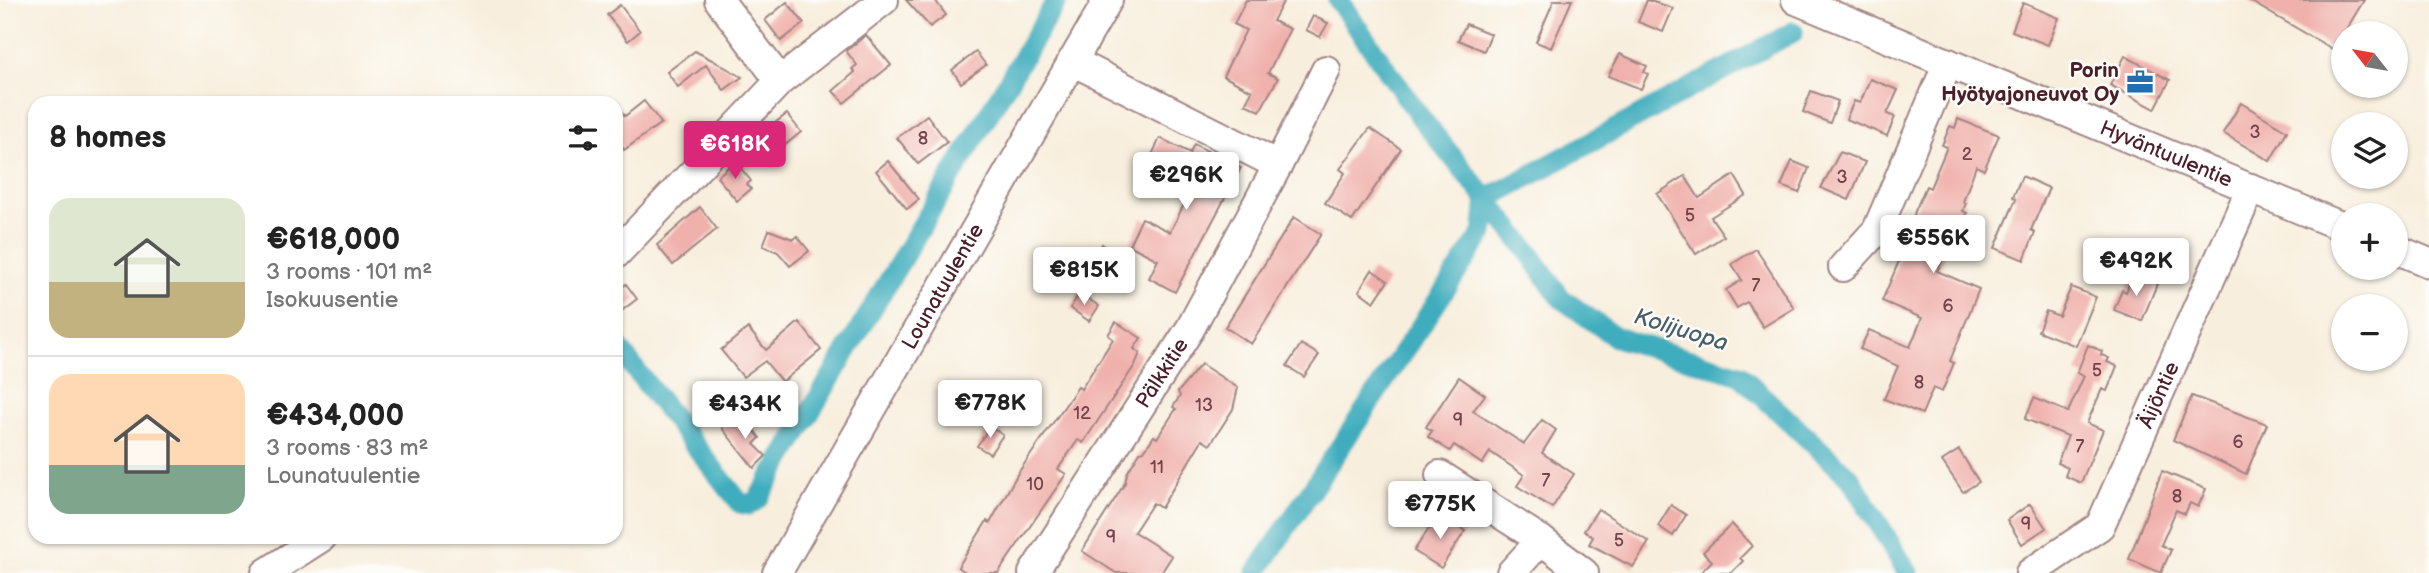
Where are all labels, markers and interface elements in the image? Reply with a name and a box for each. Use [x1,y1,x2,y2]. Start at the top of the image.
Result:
north arrow [2331,21,2408,98]
map controls [2331,21,2408,371]
place label: Porin Hyötyajoneuvot Oy [1941,58,2119,107]
office icon: Porin Hyötyajoneuvot Oy [2125,67,2155,97]
button: layers [2331,112,2408,189]
street label: Hyväntuulentie [2096,115,2236,192]
icon: filters [564,119,602,157]
text: 8 homes [49,120,166,156]
pin: €618K [686,122,784,181]
house number: 3 [2249,122,2261,143]
house number: 8 [918,128,928,149]
text: €618K [700,130,770,158]
house number: 2 [1962,144,1973,165]
pin: €296K [1137,152,1235,212]
text: €296K [1149,161,1223,189]
house number: 3 [1836,167,1848,188]
button: + [2331,203,2408,280]
house number: 5 [1685,205,1695,226]
pin: €556K [1884,216,1982,275]
street label: Lounatuulentie [896,219,989,354]
text: €618,000 [266,222,400,258]
text: €556K [1896,224,1970,252]
icon: home [105,226,189,310]
pin: €492K [2087,238,2185,298]
pin: €815K [1035,247,1133,307]
text: €492K [2099,247,2173,275]
text: €815K [1049,256,1119,284]
text: 3 rooms · 101 m² [266,258,432,286]
house number: 7 [1752,275,1761,296]
text: Isokuusentie [266,286,398,314]
button: − [2331,294,2408,371]
house number: 6 [1943,296,1954,317]
water label: Kolijuopa [1631,302,1731,358]
street label: Pälkkitie [1130,333,1193,413]
street label: Äijöntie [2133,358,2184,432]
house number: 5 [2092,360,2102,381]
house number: 8 [1914,372,1924,393]
pin: €778K [941,380,1039,440]
pin: €434K [696,382,794,441]
text: €778K [954,389,1026,417]
text: €434K [708,390,782,418]
house number: 13 [1195,395,1213,416]
text: €434,000 [266,398,404,434]
icon: home [105,402,189,486]
house number: 12 [1073,403,1091,424]
house number: 9 [1453,410,1463,431]
house number: 6 [2233,432,2244,453]
text: 3 rooms · 83 m² [266,434,428,462]
house number: 7 [2076,436,2085,457]
house number: 11 [1150,457,1164,478]
text: Lounatuulentie [266,462,420,490]
house number: 7 [1542,470,1551,491]
house number: 10 [1026,474,1044,495]
pin: €775K [1391,482,1489,541]
house number: 8 [2172,486,2182,507]
text: €775K [1404,490,1476,518]
house number: 9 [2021,514,2031,535]
house number: 9 [1106,527,1116,548]
house number: 5 [1614,530,1624,551]

